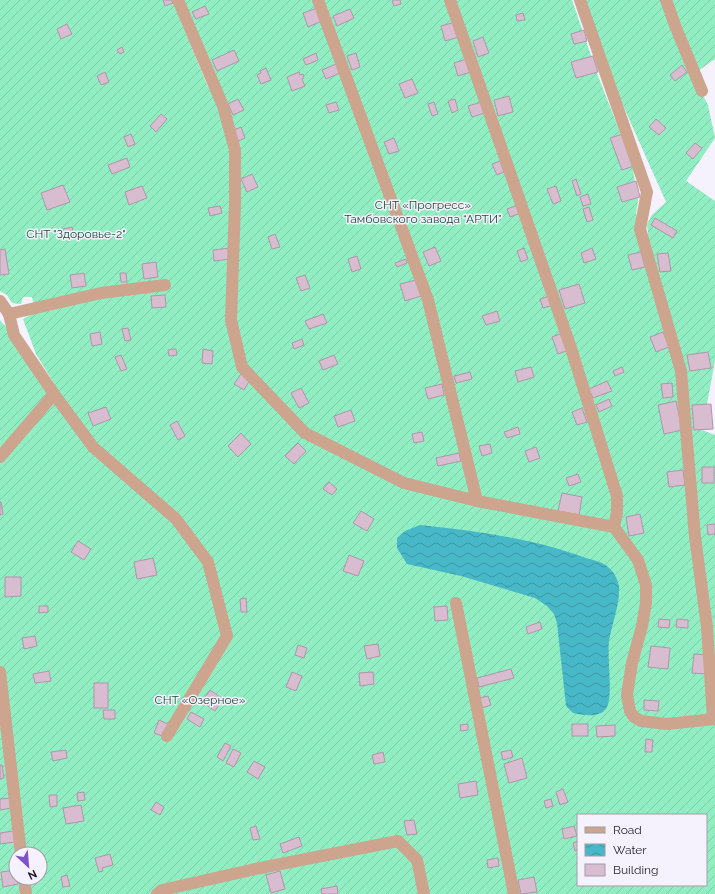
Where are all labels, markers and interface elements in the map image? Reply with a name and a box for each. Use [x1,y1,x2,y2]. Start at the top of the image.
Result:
park label: СНТ «Прогресс» Тамбовского завода “АРТИ” [344,198,502,226]
park label: СНТ "Здоровье-2" [26,227,126,241]
park label: СНТ «Озерное» [154,693,246,707]
legend [577,814,707,886]
text: Road [613,823,642,837]
text: Water [613,843,647,857]
north arrow [8,846,48,886]
text: Building [613,863,659,877]
text: N [26,867,39,882]

